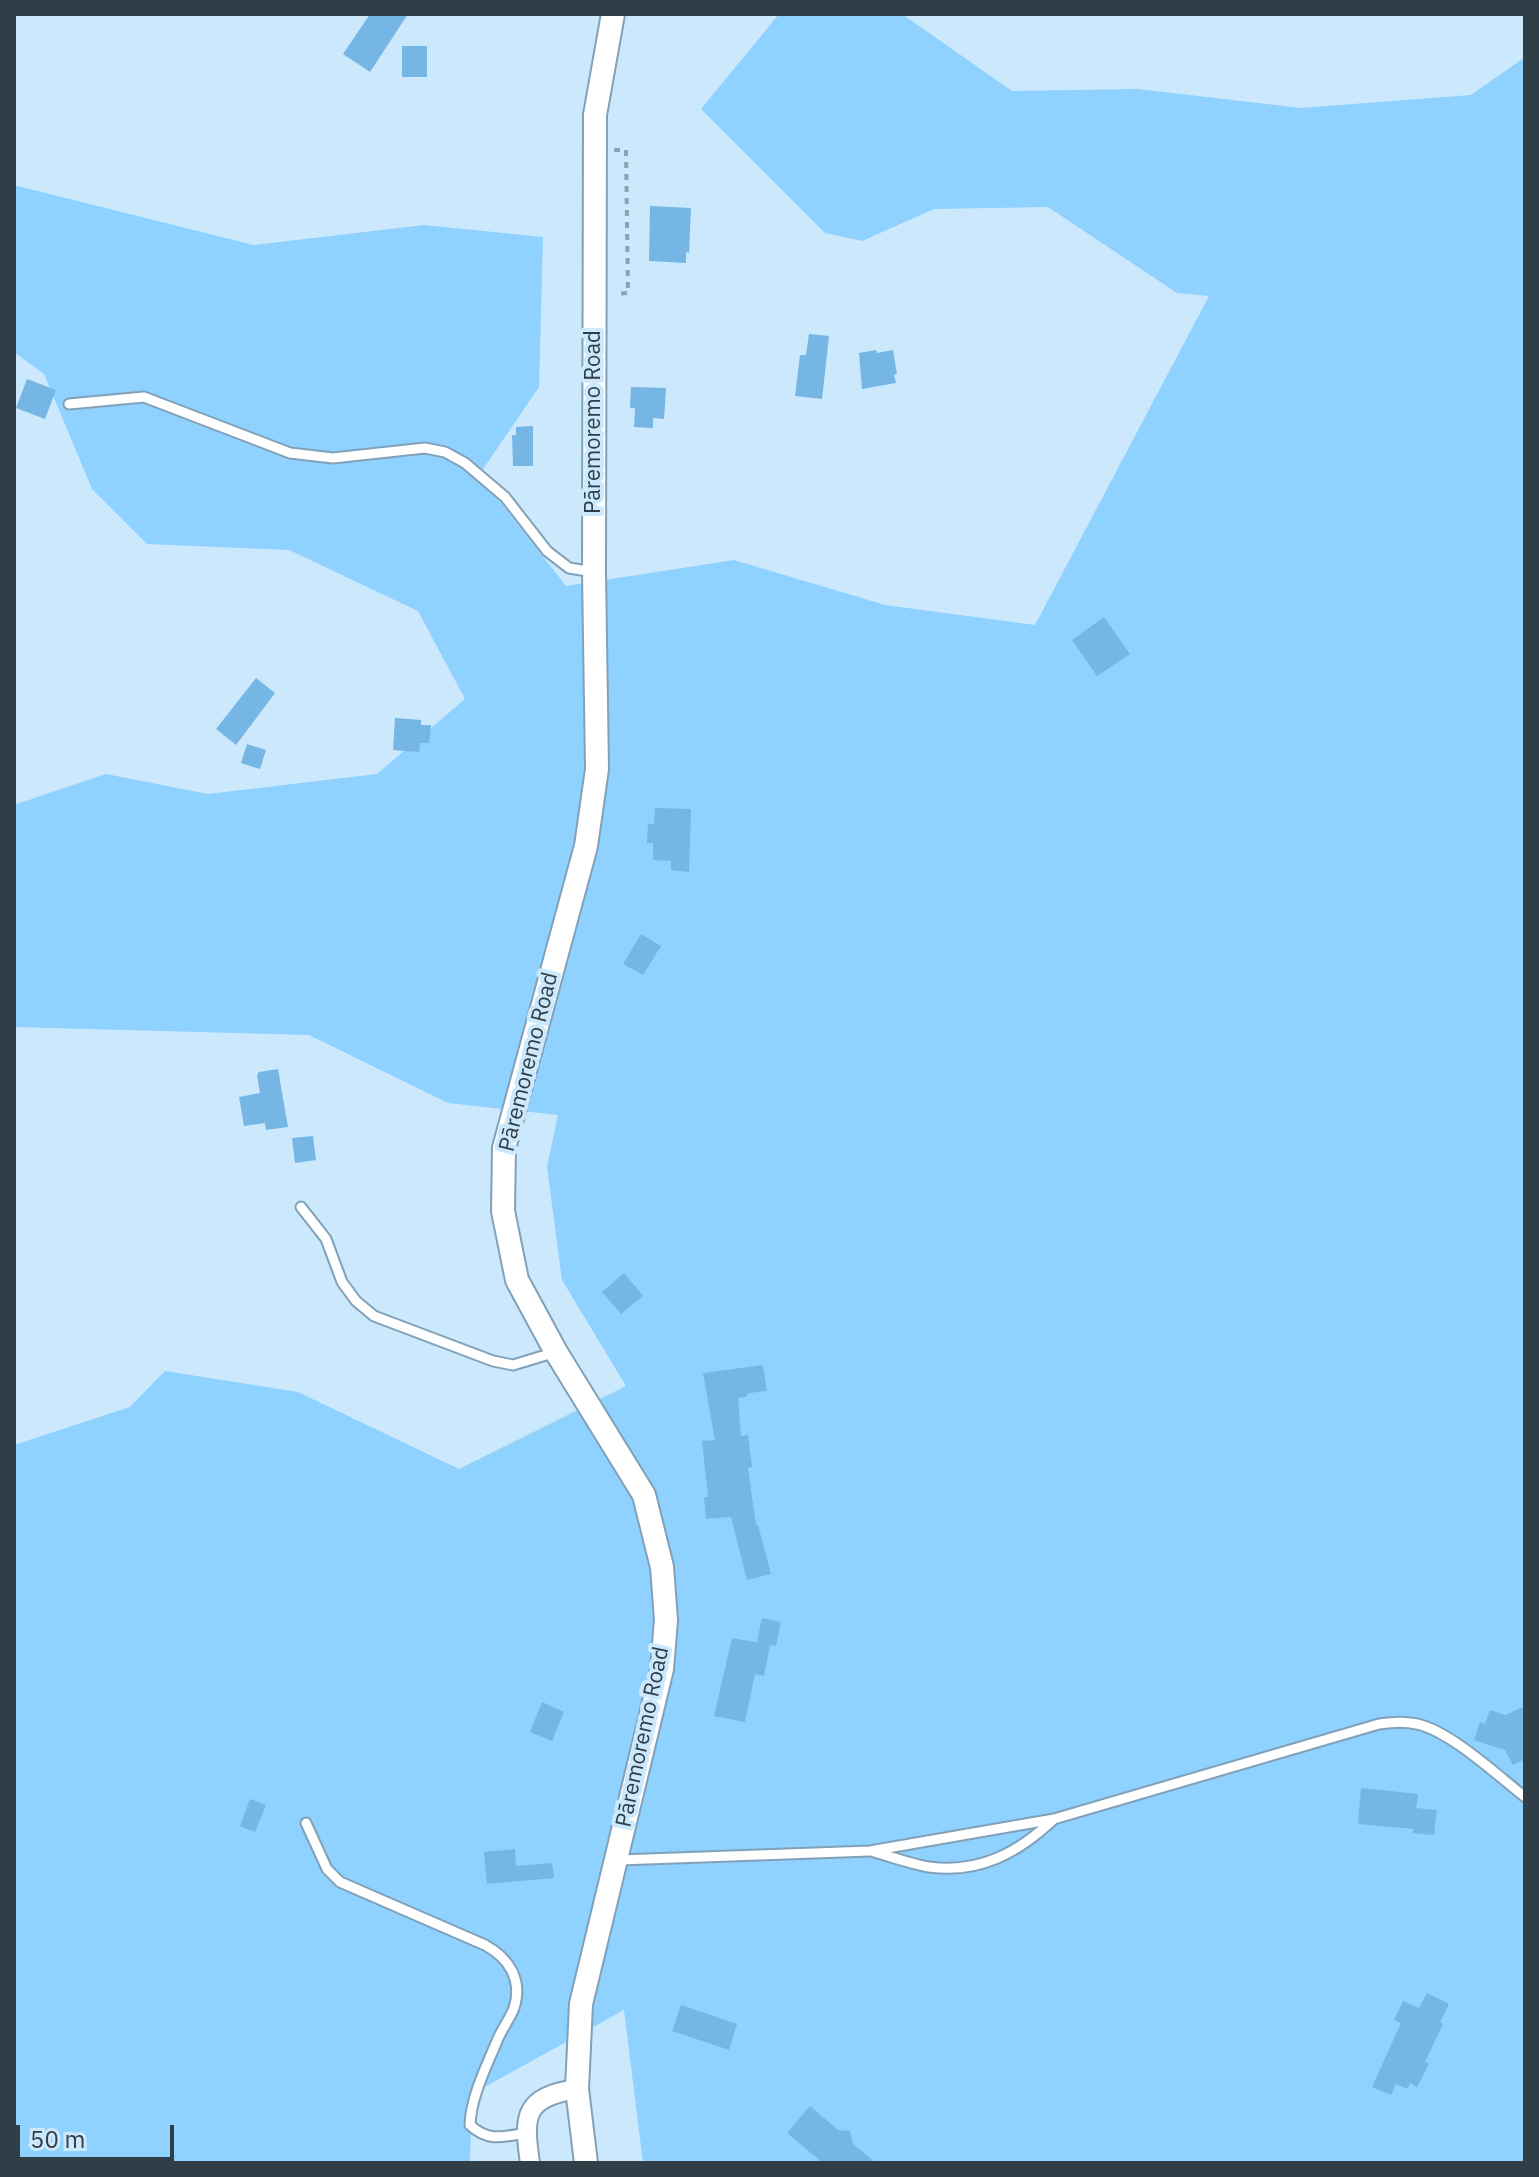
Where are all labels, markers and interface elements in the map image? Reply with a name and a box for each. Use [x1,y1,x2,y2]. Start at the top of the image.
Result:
street label: Pāremoremo Road [581,330,607,514]
street label: Pāremoremo Road [494,970,564,1154]
street label: Pāremoremo Road [611,1644,675,1830]
scale bar [20,2109,178,2159]
text: 50 m [30,2123,85,2155]

